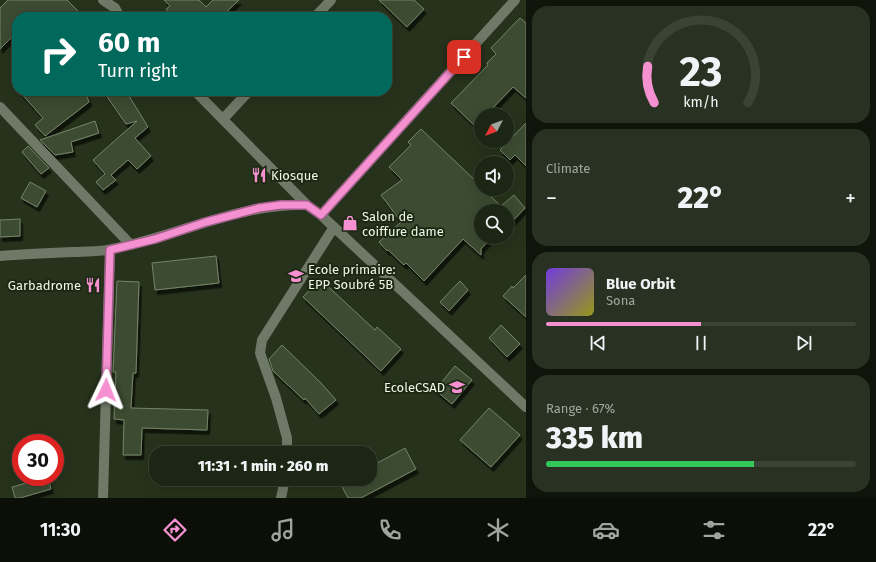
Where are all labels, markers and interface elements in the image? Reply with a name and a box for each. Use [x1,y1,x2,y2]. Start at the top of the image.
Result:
text: 60 m [98,26,160,59]
icon: right [32,28,84,80]
pin [447,40,481,74]
icon: arrive [453,46,475,68]
text: 23 [680,46,722,96]
text: Turn right [98,60,178,82]
text: km/h [683,93,719,110]
north arrow [474,108,514,148]
map controls [474,108,514,244]
button: sound [474,156,514,196]
text: Climate [546,161,590,176]
restaurant icon: Kiosque [250,166,268,184]
place label: Kiosque [271,168,318,183]
text: 22° [678,180,725,216]
text: − [546,185,557,212]
text: + [845,185,856,212]
button: search [474,204,514,244]
place label: Salon de coiffure dame [362,209,444,239]
shop icon: Salon de coiffure dame [341,214,359,232]
place label: Ecole primaire: EPP Soubré 5B [308,262,396,292]
school or university icon: Ecole primaire: EPP Soubré 5B [287,267,305,285]
text: Blue Orbit [606,275,675,293]
restaurant icon: Garbadrome [84,276,102,294]
place label: Garbadrome [8,278,81,293]
text: Sona [606,293,635,308]
icon: previous [587,332,609,354]
icon: pause [690,332,712,354]
icon: next [793,332,815,354]
position arrow [85,369,127,411]
school or university icon: EcoleCSAD [448,378,466,396]
place label: EcoleCSAD [384,380,445,395]
text: Range · 67% [546,401,615,416]
text: 335 km [546,420,643,456]
speed limit sign: 30 [12,434,64,486]
text: 11:31 · 1 min · 260 m [198,457,328,475]
icon: directions [161,516,189,544]
icon: music [269,516,297,544]
icon: phone [376,516,404,544]
icon: climate [484,516,512,544]
icon: car [592,516,620,544]
icon: filters [700,516,728,544]
text: 11:30 [40,519,81,541]
text: 22° [808,519,836,541]

